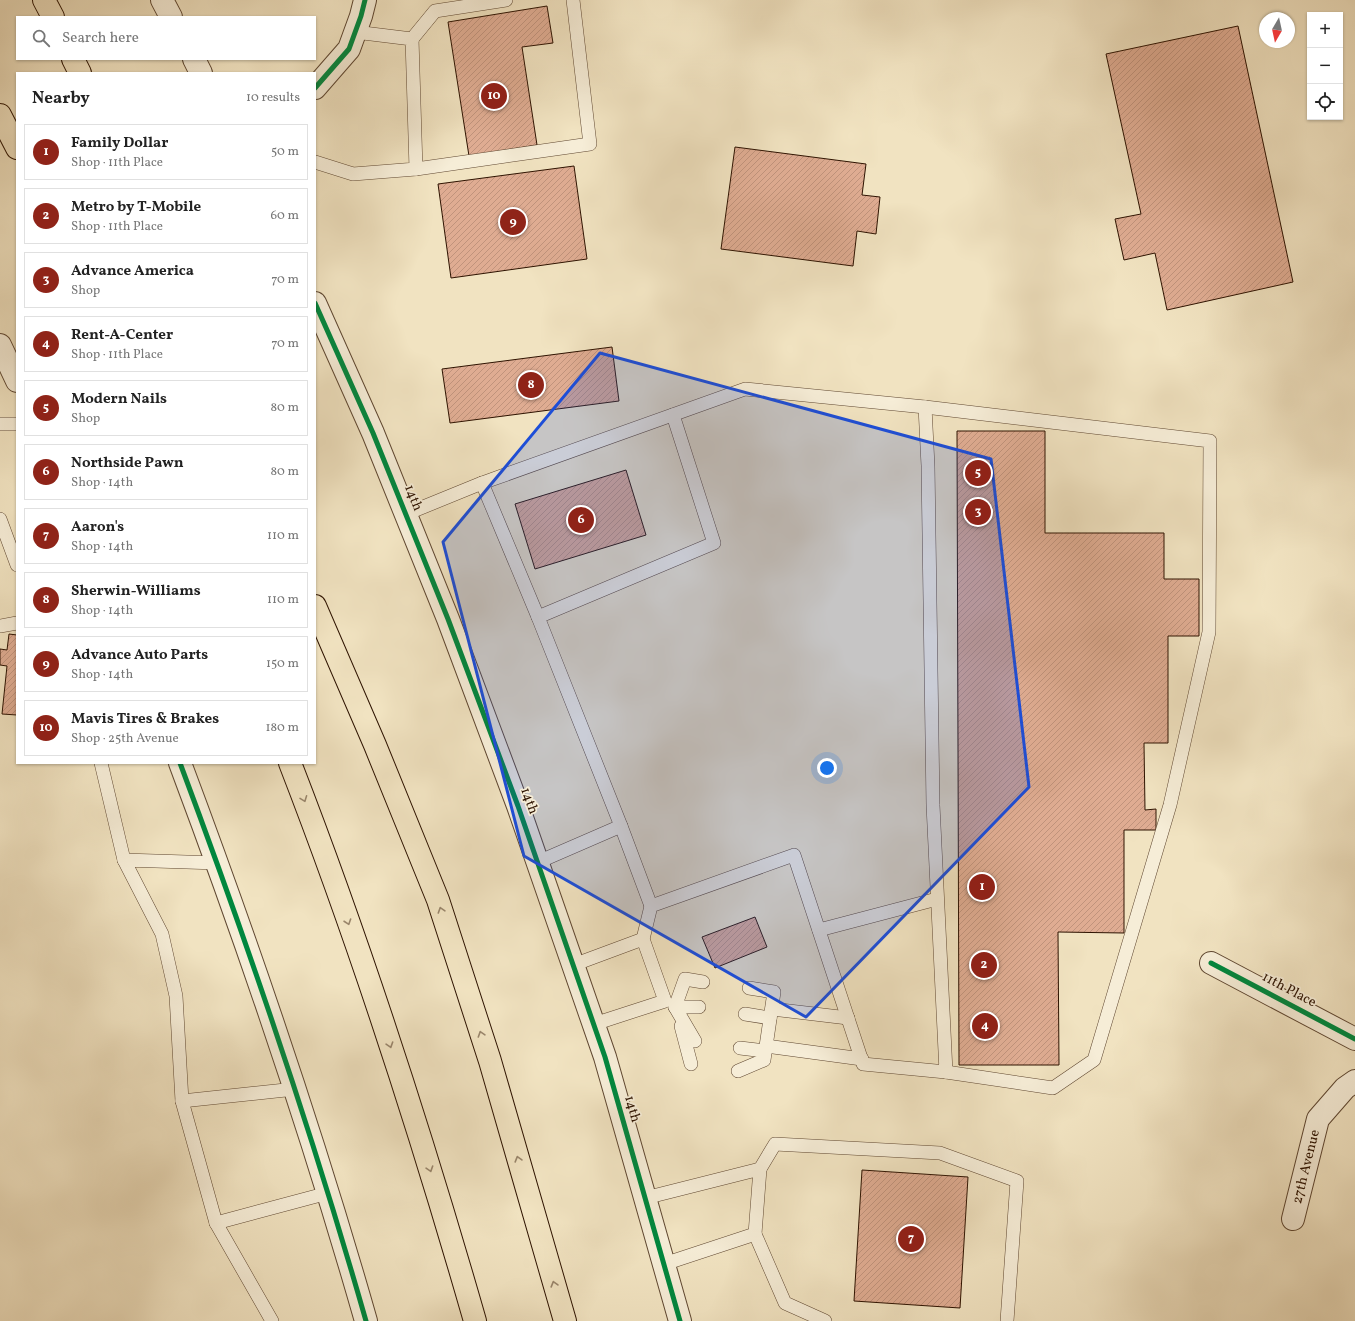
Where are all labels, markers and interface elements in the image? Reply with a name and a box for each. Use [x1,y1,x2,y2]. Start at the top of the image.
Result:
north arrow [1259,12,1295,48]
map controls [1307,12,1343,120]
button: + [1307,12,1343,48]
search box [16,16,316,60]
icon: search [30,27,52,49]
text: Search here [62,28,139,49]
button: − [1307,48,1343,84]
pin: 10 [481,81,507,111]
button: locate [1307,84,1343,120]
text: Nearby [32,87,90,110]
text: 10 results [246,89,300,107]
text: Family Dollar [71,133,168,154]
text: 1 [43,143,49,161]
text: 50 m [271,143,299,161]
text: Shop · 11th Place [71,154,163,172]
text: Metro by T-Mobile [71,197,201,218]
text: 2 [43,207,49,225]
text: 60 m [271,207,299,225]
pin: 9 [500,207,526,237]
text: Shop · 11th Place [71,218,163,236]
text: Advance America [71,261,194,282]
text: 3 [43,271,49,289]
text: 70 m [271,271,299,289]
text: Shop [71,282,100,300]
text: Rent-A-Center [71,325,173,346]
text: 4 [42,335,50,353]
text: 70 m [271,335,299,353]
text: Shop · 11th Place [71,346,163,364]
pin: 8 [518,370,544,400]
text: Modern Nails [71,389,167,410]
text: 5 [43,399,49,417]
text: 80 m [270,399,299,417]
text: Shop [71,410,100,428]
text: Northside Pawn [71,453,184,474]
pin: 5 [965,458,991,488]
text: 6 [42,463,50,481]
text: 80 m [270,463,299,481]
text: Shop · 14th [71,474,133,492]
street label: 14th [399,482,427,514]
pin: 3 [965,497,991,527]
pin: 6 [568,505,594,535]
text: Aaron's [71,517,124,538]
text: 7 [43,527,49,545]
text: 110 m [267,527,299,545]
text: Shop · 14th [71,538,133,556]
text: Sherwin-Williams [71,581,201,602]
text: 8 [42,591,50,609]
text: 110 m [267,591,299,609]
text: Shop · 14th [71,602,133,620]
text: Advance Auto Parts [71,645,208,666]
text: 9 [42,655,50,673]
text: 150 m [266,655,299,673]
text: Shop · 14th [71,666,133,684]
text: Mavis Tires & Brakes [71,709,219,730]
text: 10 [39,719,53,737]
text: 180 m [265,719,299,737]
text: Shop · 25th Avenue [71,730,179,748]
your location [817,758,837,778]
street label: 14th [515,785,543,817]
one-way arrow [300,796,308,803]
pin: 1 [969,872,995,902]
one-way arrow [438,907,446,914]
one-way arrow [343,918,352,925]
pin: 2 [971,950,997,980]
street label: 11th Place [1258,968,1320,1012]
pin: 4 [972,1011,998,1041]
one-way arrow [477,1031,486,1038]
one-way arrow [385,1041,394,1048]
street label: 14th [619,1093,645,1125]
street label: 27th Avenue [1288,1127,1325,1206]
one-way arrow [514,1155,523,1162]
one-way arrow [425,1165,434,1172]
pin: 7 [898,1224,924,1254]
one-way arrow [551,1280,559,1287]

